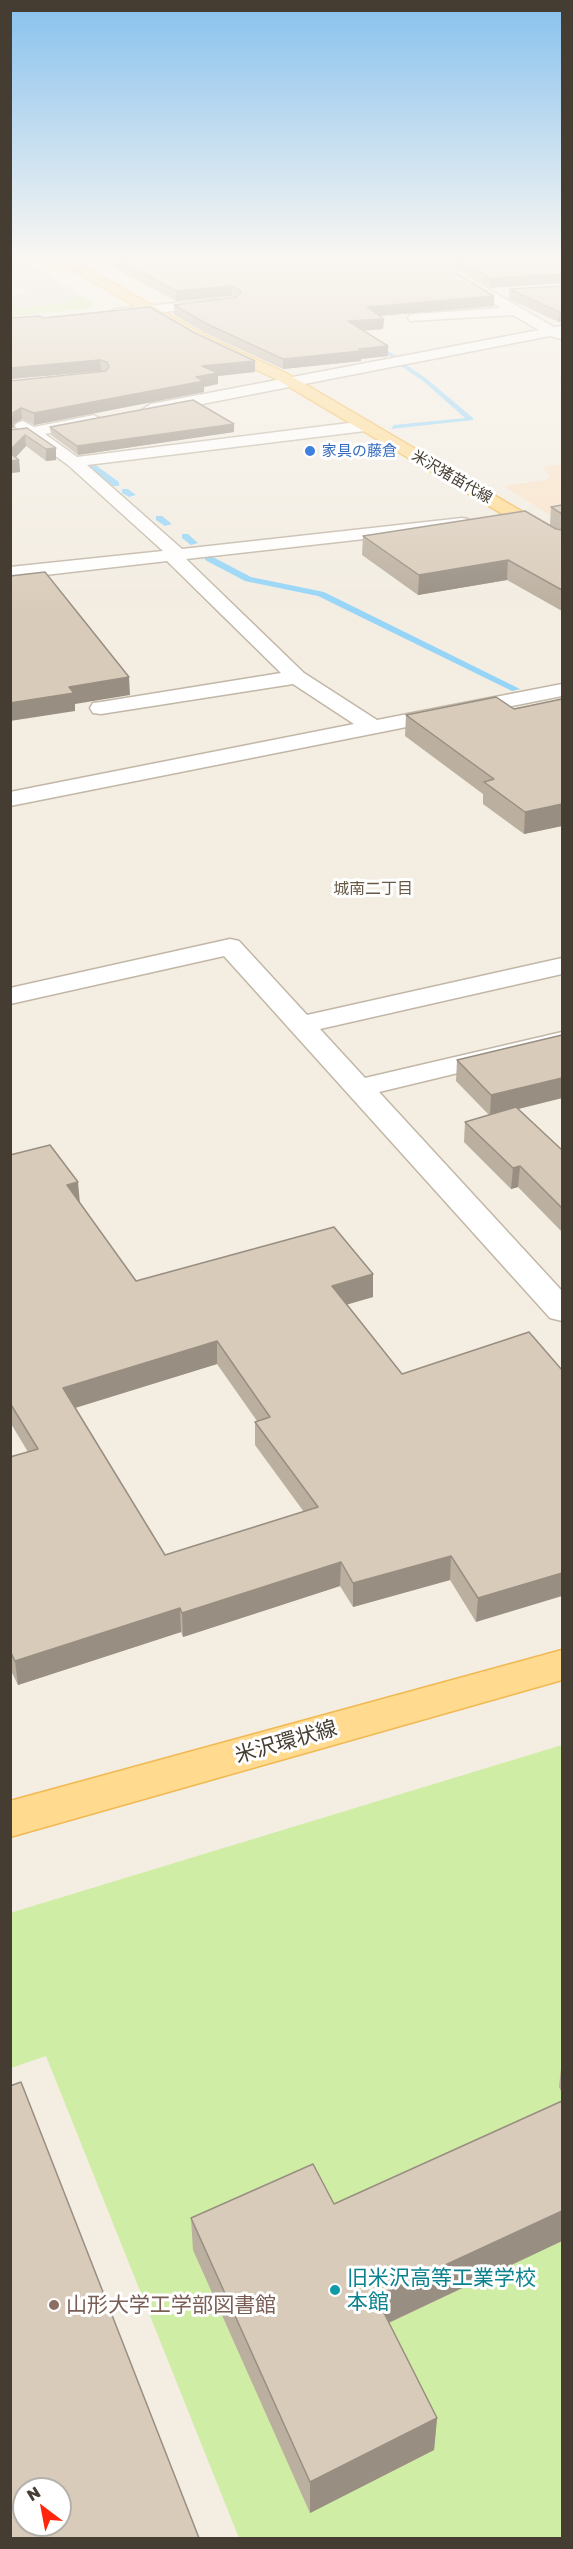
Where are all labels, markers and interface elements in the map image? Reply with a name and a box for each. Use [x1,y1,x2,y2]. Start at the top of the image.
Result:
place label: 家具の藤倉 [322,442,397,460]
marker: 家具の藤倉 [303,444,317,458]
street label: 米沢猪苗代線 [409,447,495,507]
district label: 城南二丁目 [333,879,413,899]
street label: 米沢環状線 [232,1715,340,1769]
place label: 旧米沢高等工業学校 本館 [347,2265,536,2315]
marker: 旧米沢高等工業学校 本館 [328,2283,342,2297]
place label: 山形大学工学部図書館 [66,2292,276,2318]
marker: 山形大学工学部図書館 [47,2298,61,2312]
north arrow [12,2477,72,2537]
text: N [23,2482,44,2505]

